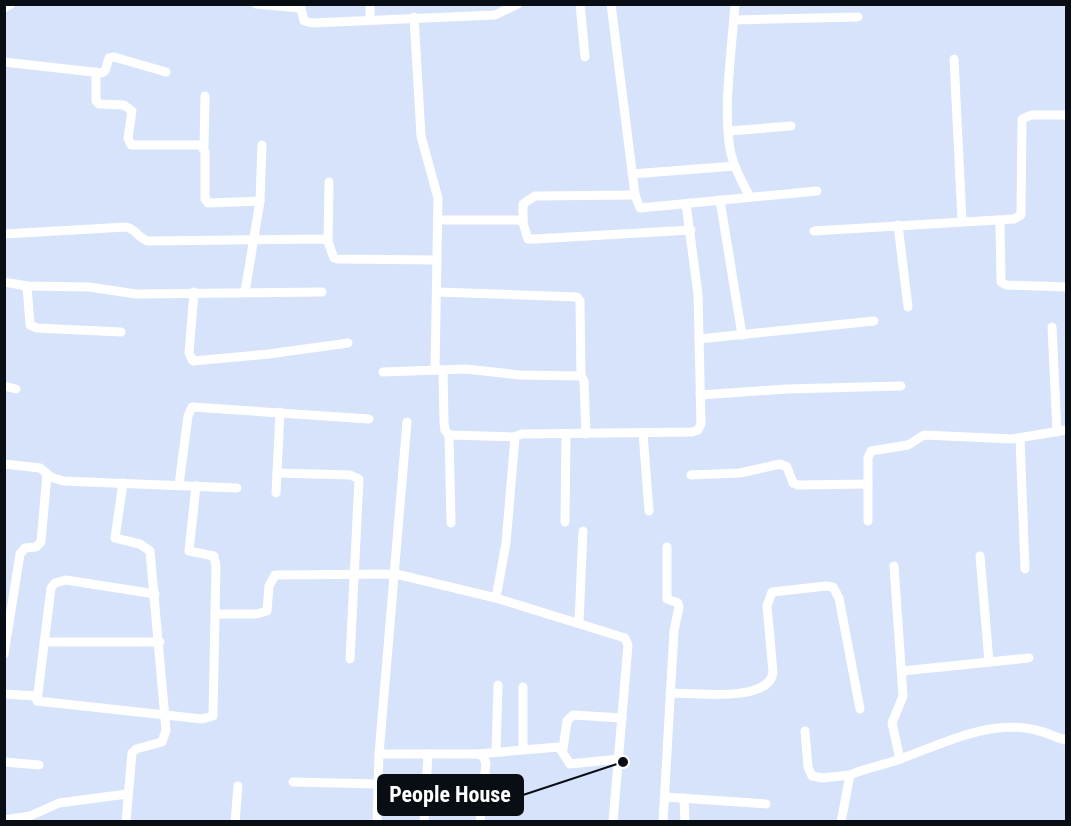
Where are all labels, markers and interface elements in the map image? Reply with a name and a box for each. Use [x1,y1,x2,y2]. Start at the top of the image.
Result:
callout: People House [378,775,523,815]
text: People House [389,782,511,807]

